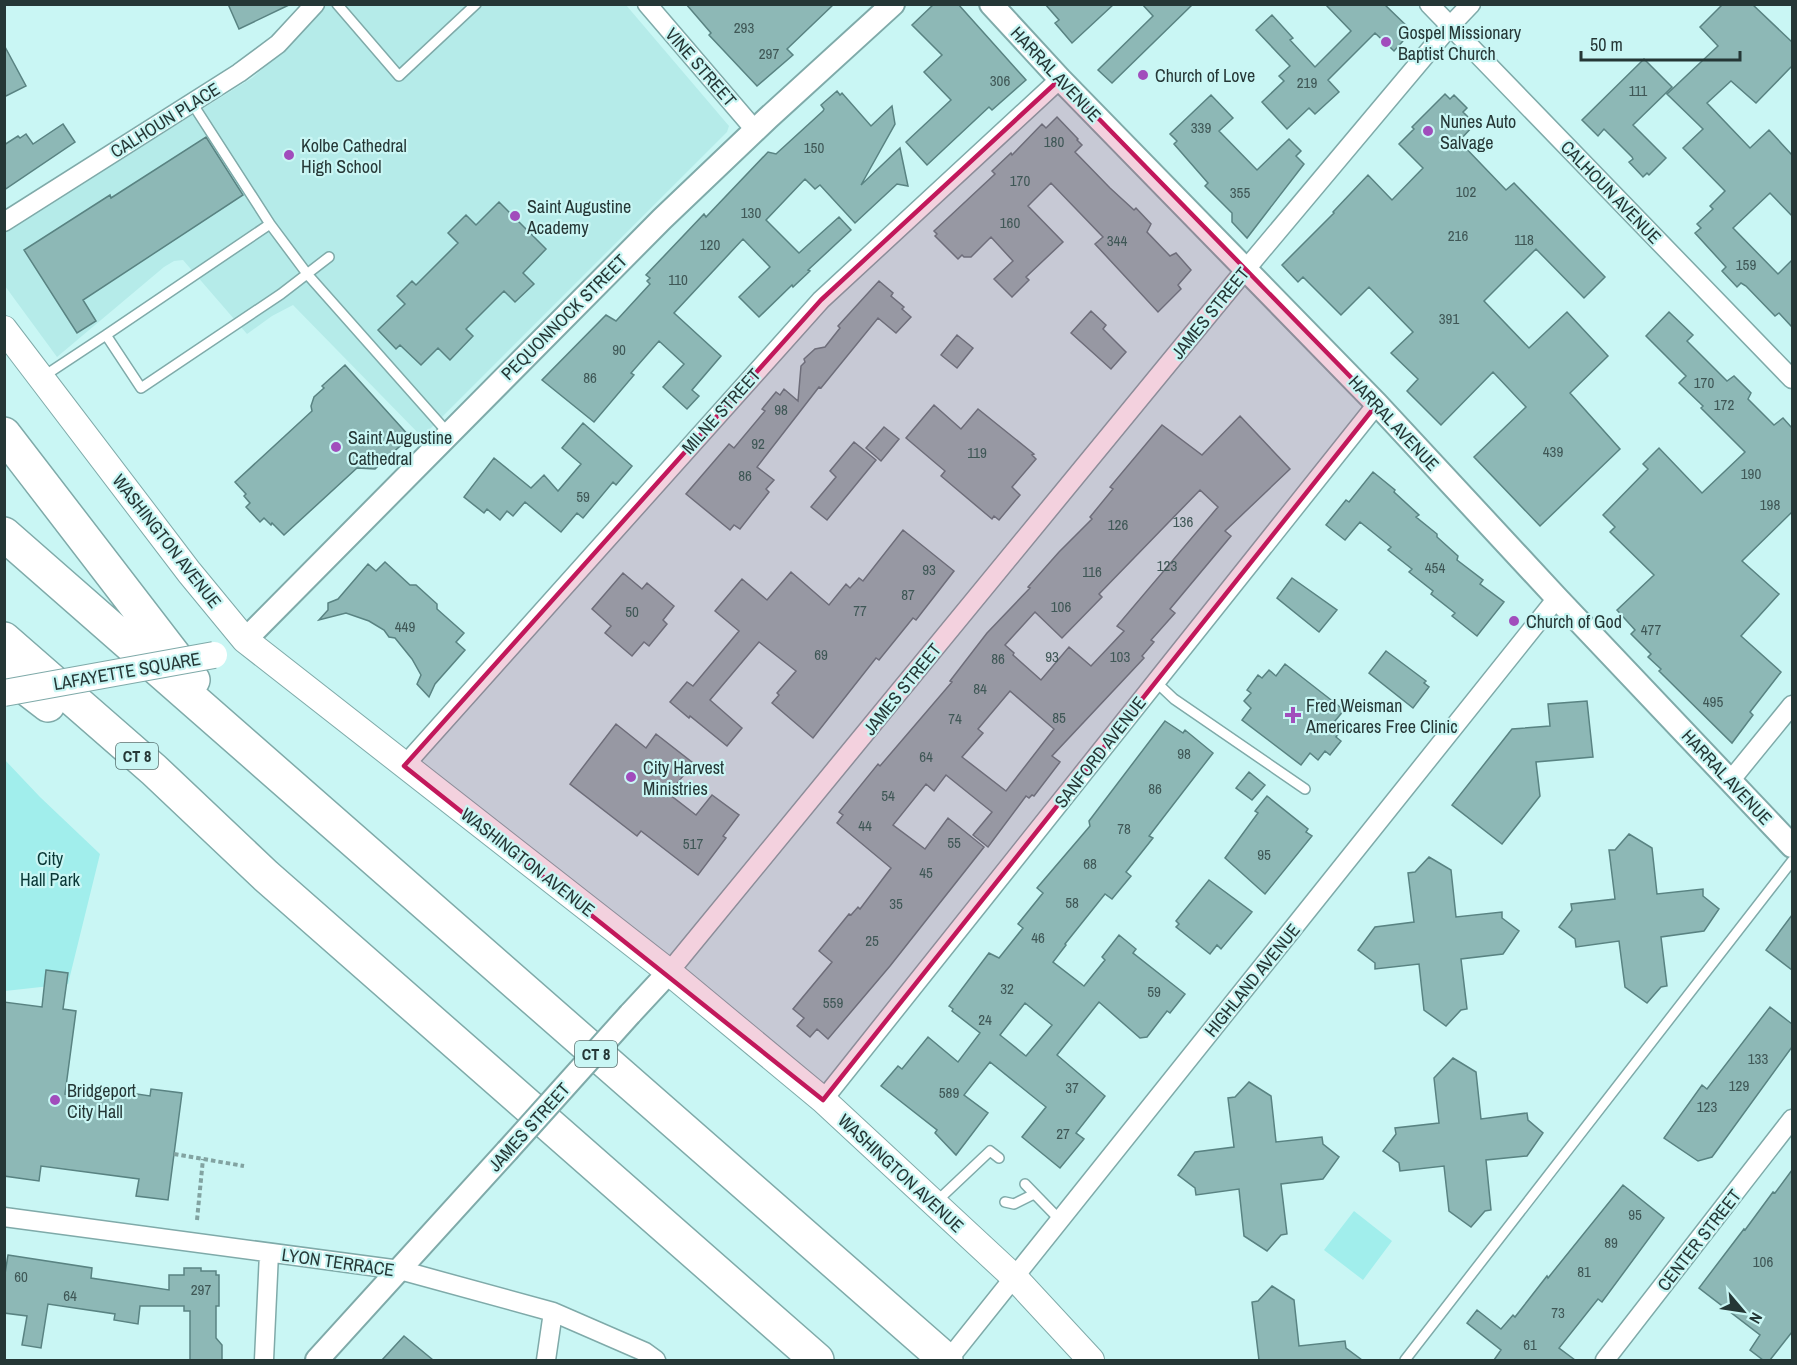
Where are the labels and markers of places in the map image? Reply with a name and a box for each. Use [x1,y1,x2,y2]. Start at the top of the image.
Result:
place label: Gospel Missionary Baptist Church [1398,20,1522,66]
marker: Gospel Missionary Baptist Church [1379,35,1393,49]
place label: Church of Love [1155,63,1255,88]
marker: Church of Love [1136,68,1150,82]
place label: Nunes Auto Salvage [1440,109,1516,155]
marker: Nunes Auto Salvage [1421,124,1435,138]
place label: Kolbe Cathedral High School [301,133,407,179]
marker: Kolbe Cathedral High School [282,148,296,162]
place label: Saint Augustine Academy [526,194,631,240]
marker: Saint Augustine Academy [508,209,522,223]
place label: Saint Augustine Cathedral [348,425,452,471]
marker: Saint Augustine Cathedral [329,440,343,454]
place label: Church of God [1526,609,1622,634]
marker: Church of God [1507,614,1521,628]
place label: Fred Weisman Americares Free Clinic [1305,693,1458,739]
marker: Fred Weisman Americares Free Clinic [1284,706,1302,724]
place label: City Harvest Ministries [643,755,724,801]
marker: City Harvest Ministries [624,770,638,784]
place label: Bridgeport City Hall [67,1078,136,1124]
marker: Bridgeport City Hall [48,1093,62,1107]

